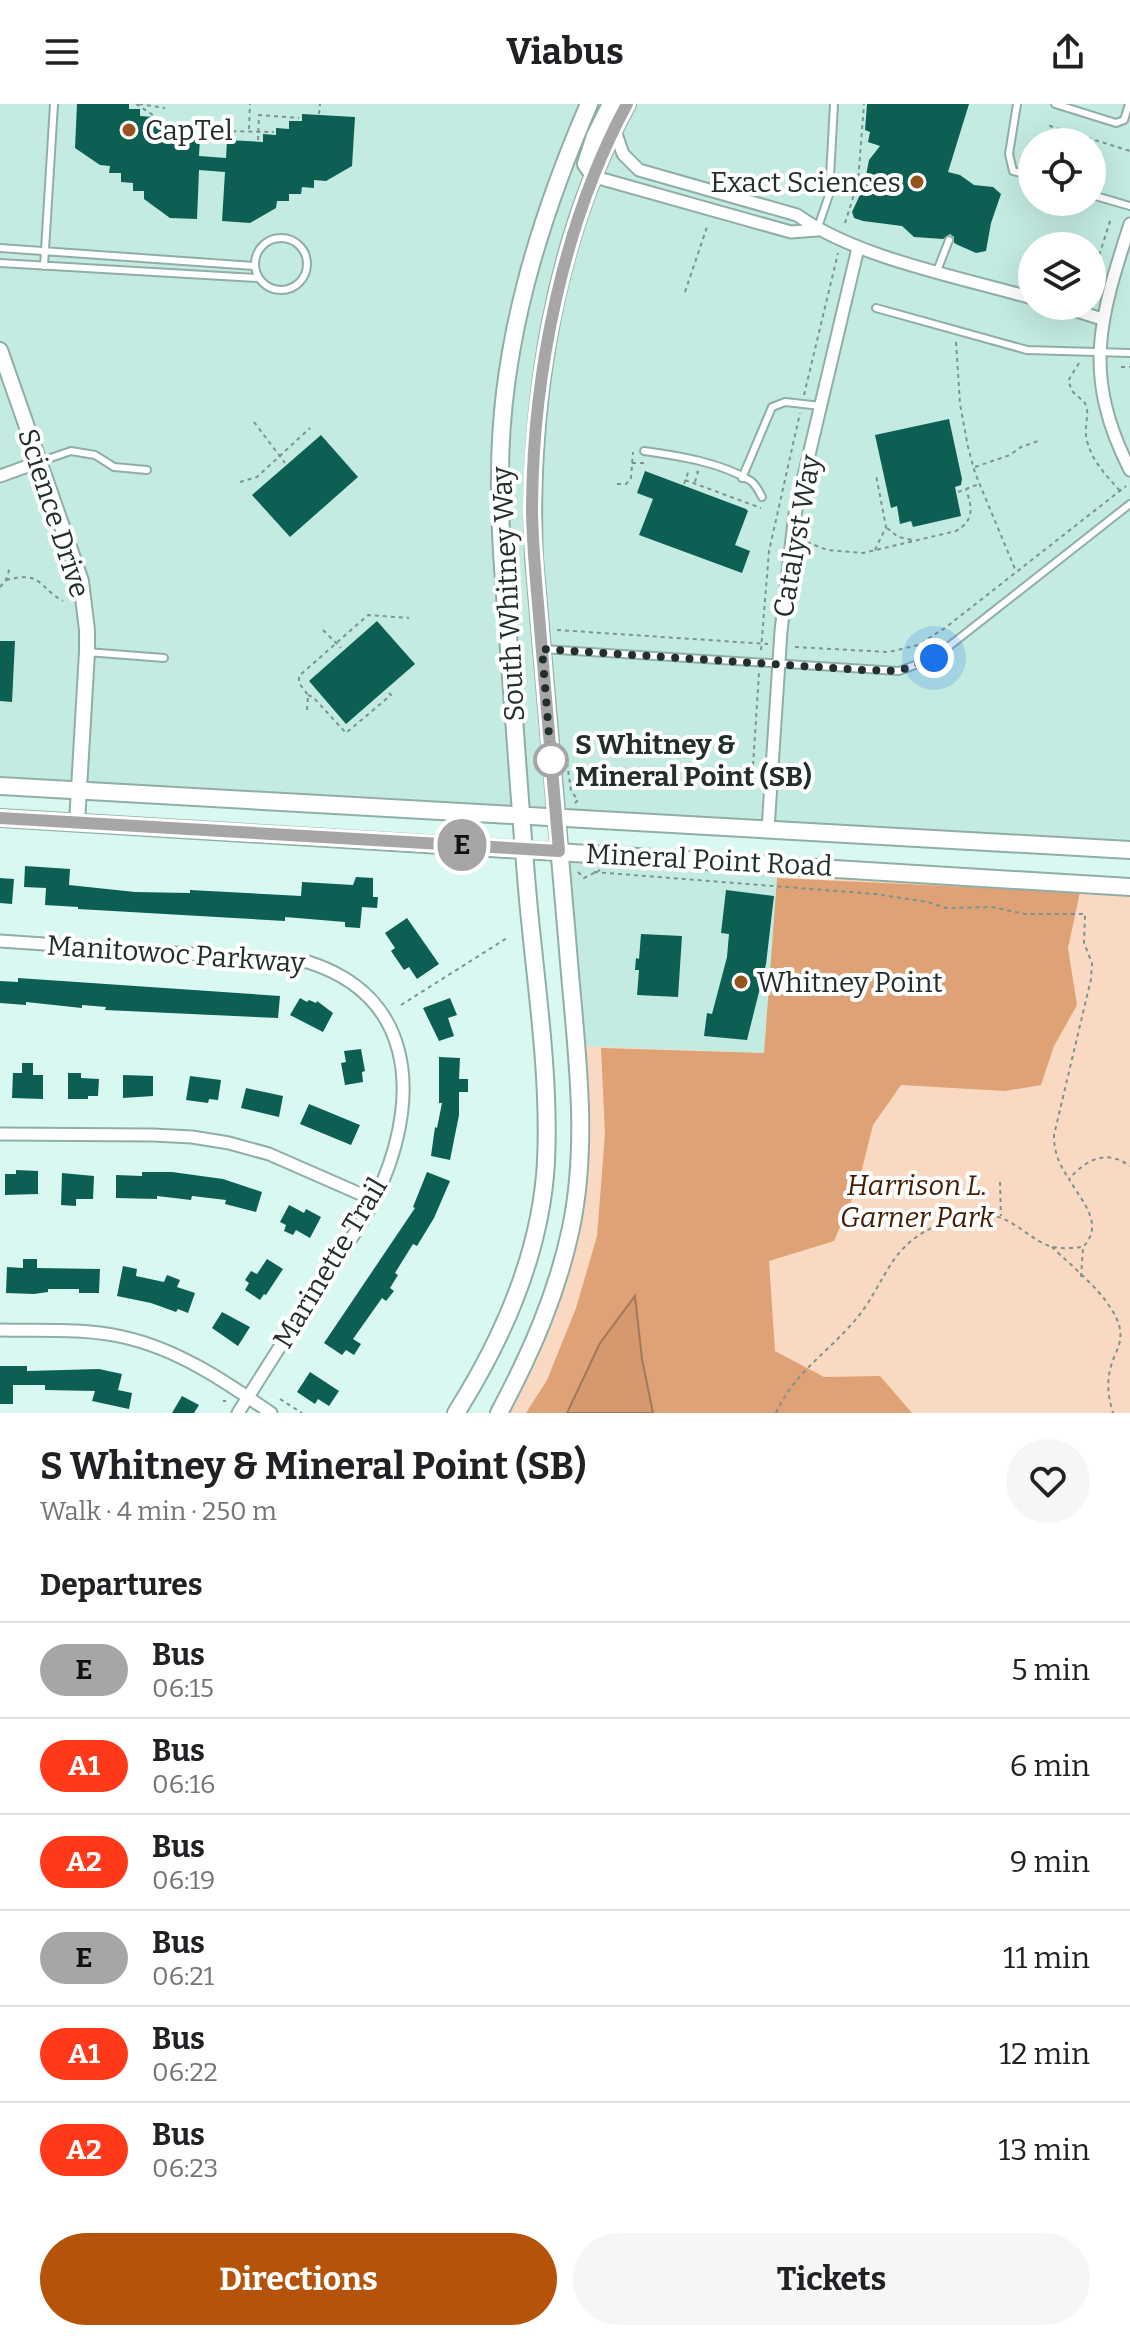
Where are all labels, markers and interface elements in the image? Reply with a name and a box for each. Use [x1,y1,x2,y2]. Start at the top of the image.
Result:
icon: menu [40,30,84,74]
text: Viabus [506,30,624,74]
icon: share [1046,30,1090,74]
place label: CapTel [145,114,233,147]
marker: CapTel [120,121,138,139]
map controls [1018,128,1106,320]
button: locate [1018,128,1106,216]
place label: Exact Sciences [710,166,901,199]
marker: Exact Sciences [908,173,926,191]
button: layers [1018,232,1106,320]
street label: Science Drive [11,424,97,602]
street label: Catalyst Way [766,452,828,620]
street label: South Whitney Way [485,465,531,722]
your location [914,638,954,678]
place label: S Whitney & Mineral Point (SB) [575,728,812,793]
marker: S Whitney & Mineral Point (SB) [534,743,568,777]
line badge: E [436,819,488,871]
text: E [453,828,471,861]
street label: Mineral Point Road [585,837,833,883]
street label: Manitowoc Parkway [46,929,306,980]
place label: Whitney Point [757,966,943,999]
marker: Whitney Point [732,973,750,991]
park label: Harrison L. Garner Park [840,1169,995,1234]
street label: Marinette Trail [266,1172,394,1354]
button: heart [1006,1439,1090,1523]
text: S Whitney & Mineral Point (SB) [40,1443,586,1489]
text: Walk · 4 min · 250 m [40,1496,277,1527]
text: Departures [40,1567,203,1603]
text: Bus [152,1637,205,1673]
text: 5 min [1011,1652,1090,1688]
text: E [75,1653,93,1686]
text: 06:15 [152,1673,214,1704]
text: Bus [152,1733,205,1769]
text: 6 min [1010,1748,1090,1784]
text: A1 [68,1749,100,1782]
text: 06:16 [152,1769,215,1800]
text: Bus [152,1829,205,1865]
text: 9 min [1010,1844,1090,1880]
text: A2 [66,1845,102,1878]
text: 06:19 [152,1865,215,1896]
text: Bus [152,1925,205,1961]
text: 11 min [1003,1940,1090,1976]
text: E [75,1941,93,1974]
text: 06:21 [152,1961,214,1992]
text: Bus [152,2021,205,2057]
text: 12 min [999,2036,1090,2072]
text: A1 [68,2037,100,2070]
text: 06:22 [152,2057,218,2088]
text: Bus [152,2117,205,2153]
text: 13 min [998,2132,1090,2168]
text: A2 [66,2133,102,2166]
text: 06:23 [152,2153,218,2184]
button: Directions [40,2233,557,2325]
button: Tickets [573,2233,1090,2325]

